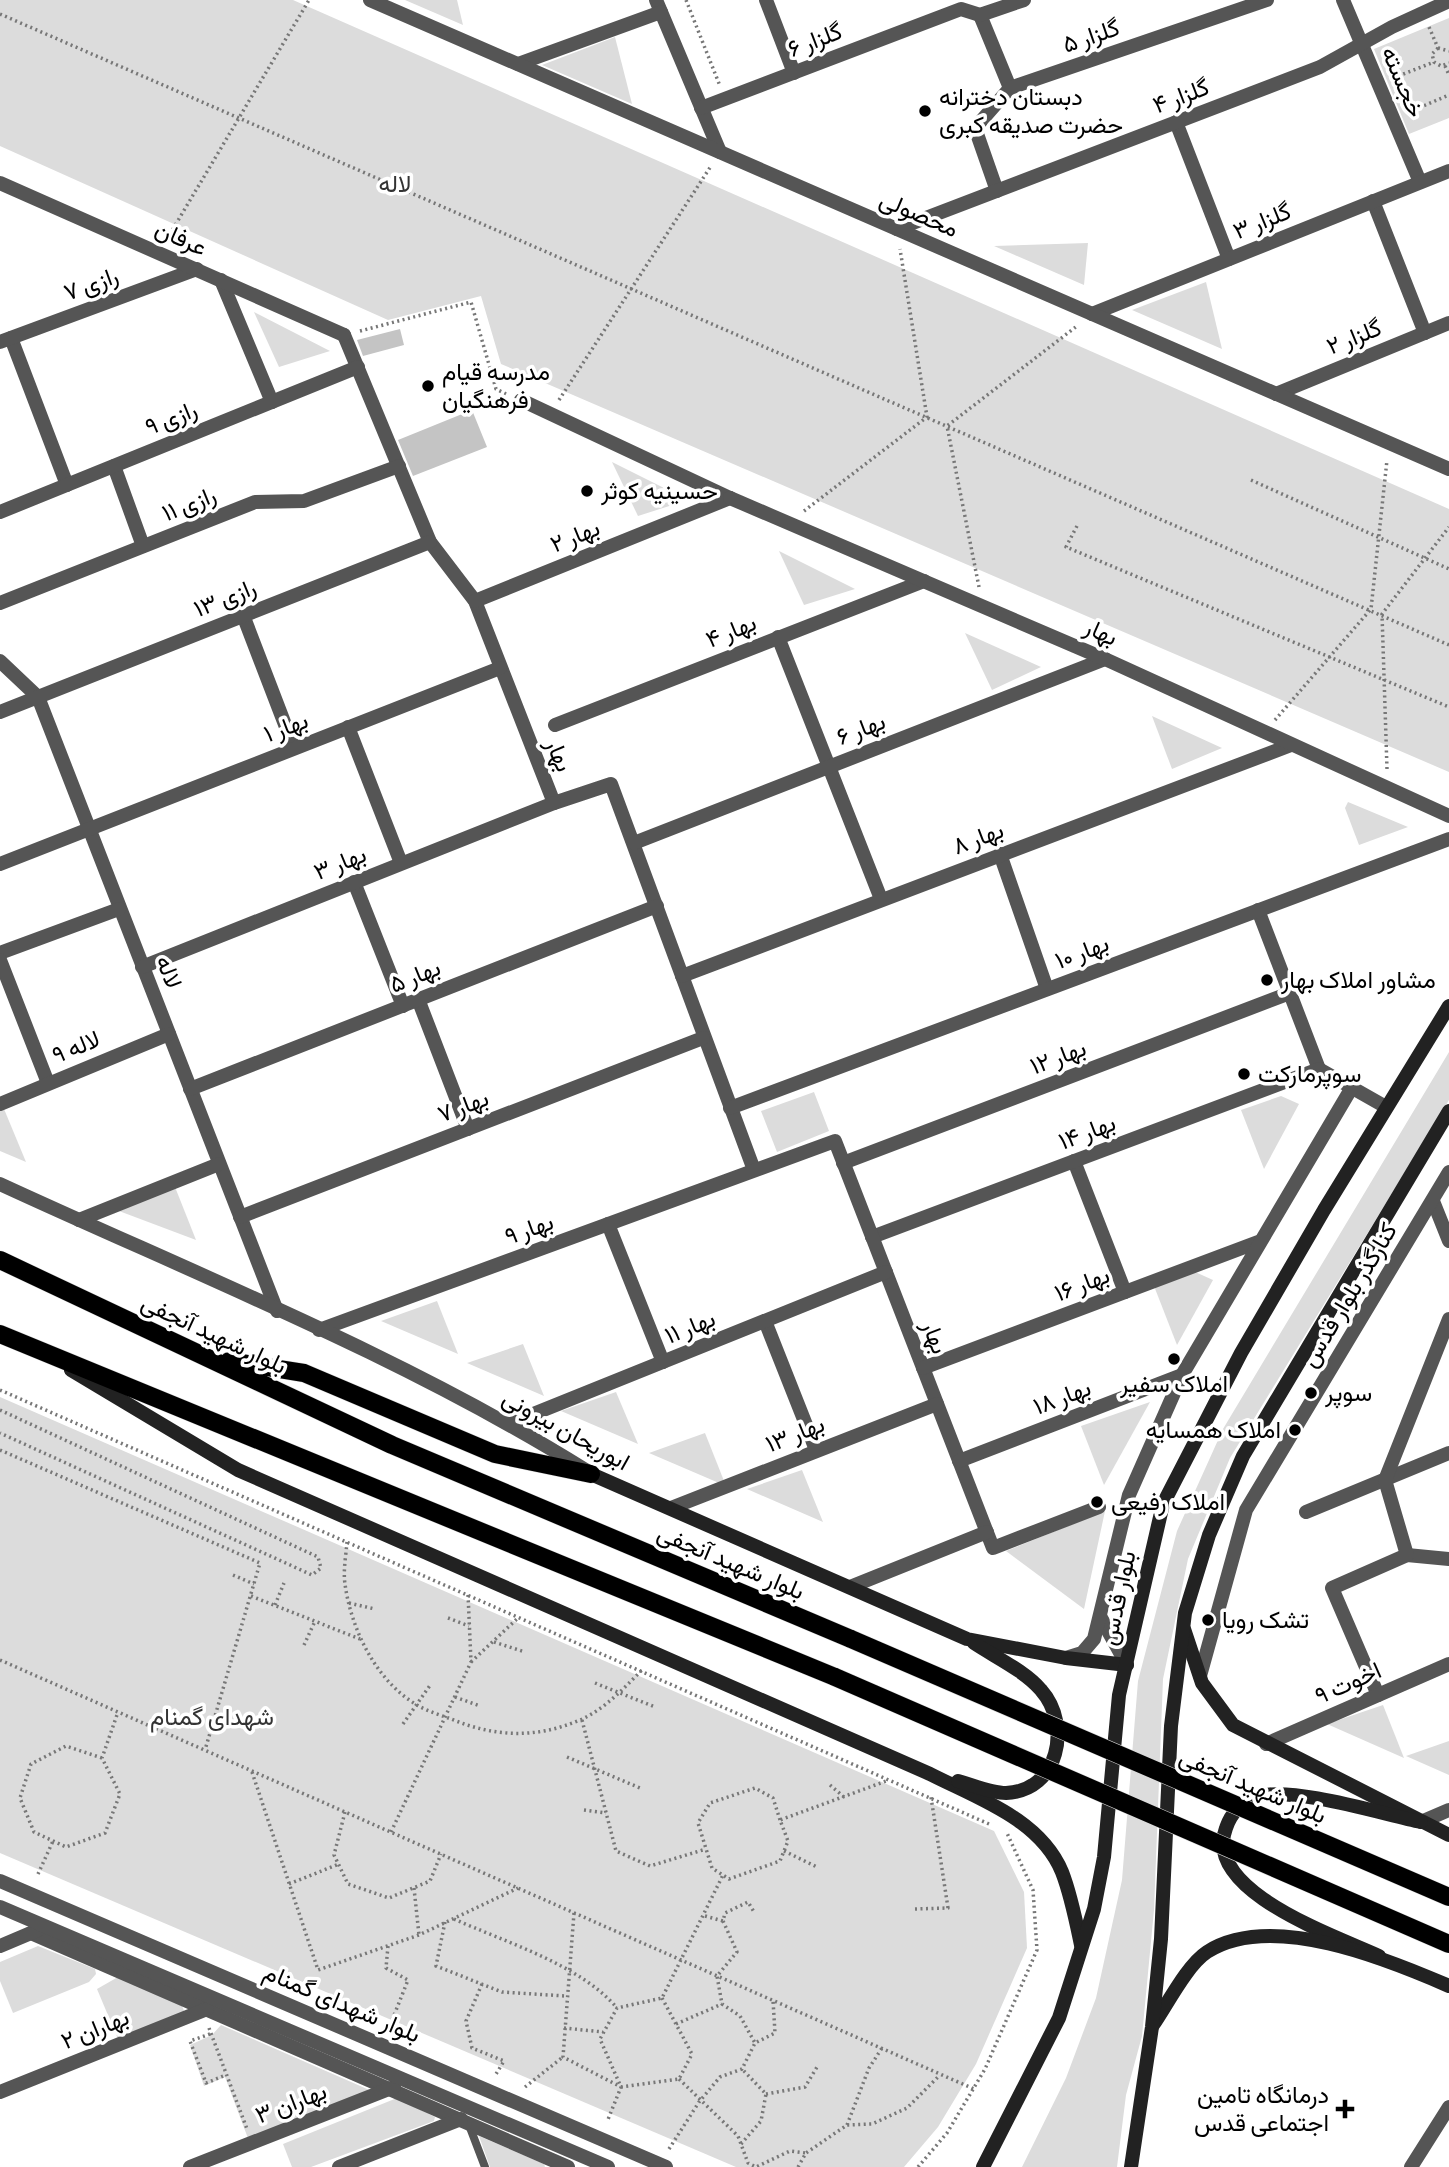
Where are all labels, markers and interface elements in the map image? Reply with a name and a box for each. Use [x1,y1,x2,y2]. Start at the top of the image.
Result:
street label: گلزار ۵ [1058,11,1124,60]
street label: گلزار ۶ [783,15,847,64]
street label: خجسته [1376,42,1432,122]
street label: گلزار ۴ [1148,71,1213,120]
place label: دبستان دخترانه حضرت صدیقه کبری [939,81,1123,140]
marker: دبستان دخترانه حضرت صدیقه کبری [917,103,933,119]
park label: لاله [379,168,412,197]
street label: محصولی [875,183,963,244]
street label: گلزار ۳ [1228,195,1295,246]
street label: عرفان [150,212,212,263]
street label: رازی ۷ [59,259,122,308]
street label: گلزار ۲ [1322,312,1386,362]
place label: مدرسه قیام فرهنگیان [442,356,550,415]
marker: مدرسه قیام فرهنگیان [420,378,436,394]
street label: رازی ۹ [140,393,201,442]
place label: حسینیه کوثر [600,475,718,506]
street label: رازی ۱۱ [157,479,220,528]
marker: حسینیه کوثر [579,483,595,499]
street label: بهار ۲ [546,512,604,559]
street label: رازی ۱۳ [189,571,261,624]
street label: بهار ۴ [701,606,761,655]
street label: بهار [1079,610,1123,653]
street label: بهار ۱ [259,704,312,749]
street label: بهار ۶ [832,705,890,752]
street label: بهار [538,732,580,776]
street label: بهار ۸ [948,814,1008,861]
street label: بهار ۳ [309,838,371,887]
street label: بهار ۱۰ [1051,927,1113,976]
street label: لاله [151,951,190,992]
street label: بهار ۵ [385,951,445,1000]
place label: مشاور املاک بهار [1280,964,1436,995]
marker: مشاور املاک بهار [1259,972,1275,988]
street label: لاله ۹ [47,1023,104,1068]
street label: بهار ۱۲ [1025,1032,1090,1081]
place label: سوپرمارکت [1258,1058,1361,1090]
marker: سوپرمارکت [1236,1066,1252,1082]
street label: بهار ۷ [433,1082,493,1129]
street label: بهار ۱۴ [1054,1107,1120,1157]
street label: بهار ۹ [500,1205,557,1252]
street label: کنارگذر بلوار قدس [1293,1217,1404,1373]
street label: بهار ۱۶ [1050,1259,1114,1308]
street label: بلوار شهید آنجفی [137,1286,292,1381]
street label: بهار ۱۱ [660,1302,720,1351]
street label: بهار [915,1315,956,1358]
marker: املاک سفیر [1166,1351,1182,1367]
place label: املاک سفیر [1119,1368,1228,1399]
street label: بهار ۱۸ [1029,1371,1095,1422]
place label: سوپر [1324,1377,1372,1409]
street label: ابوریحان بیرونی [497,1382,635,1477]
marker: سوپر [1303,1385,1319,1401]
street label: بهار ۱۳ [761,1408,829,1459]
place label: املاک همسایه [1146,1414,1281,1444]
marker: املاک همسایه [1287,1422,1303,1438]
place label: املاک رفیعی [1111,1486,1225,1517]
marker: املاک رفیعی [1089,1494,1105,1510]
street label: بلوار شهید آنجفی [653,1517,810,1606]
street label: بلوار قدس [1092,1548,1143,1648]
place label: تشک رویا [1222,1604,1309,1635]
marker: تشک رویا [1200,1612,1216,1628]
street label: اخوت ۹ [1310,1654,1386,1711]
park label: شهدای گمنام [150,1701,274,1733]
street label: بلوار شهید آنجفی [1175,1741,1332,1830]
street label: بلوار شهدای گمنام [259,1956,425,2050]
street label: بهاران ۲ [56,2001,133,2056]
street label: بهاران ۳ [251,2075,331,2130]
place label: درمانگاه تامین اجتماعی قدس [1194,2079,1329,2137]
marker: درمانگاه تامین اجتماعی قدس [1335,2099,1355,2119]

